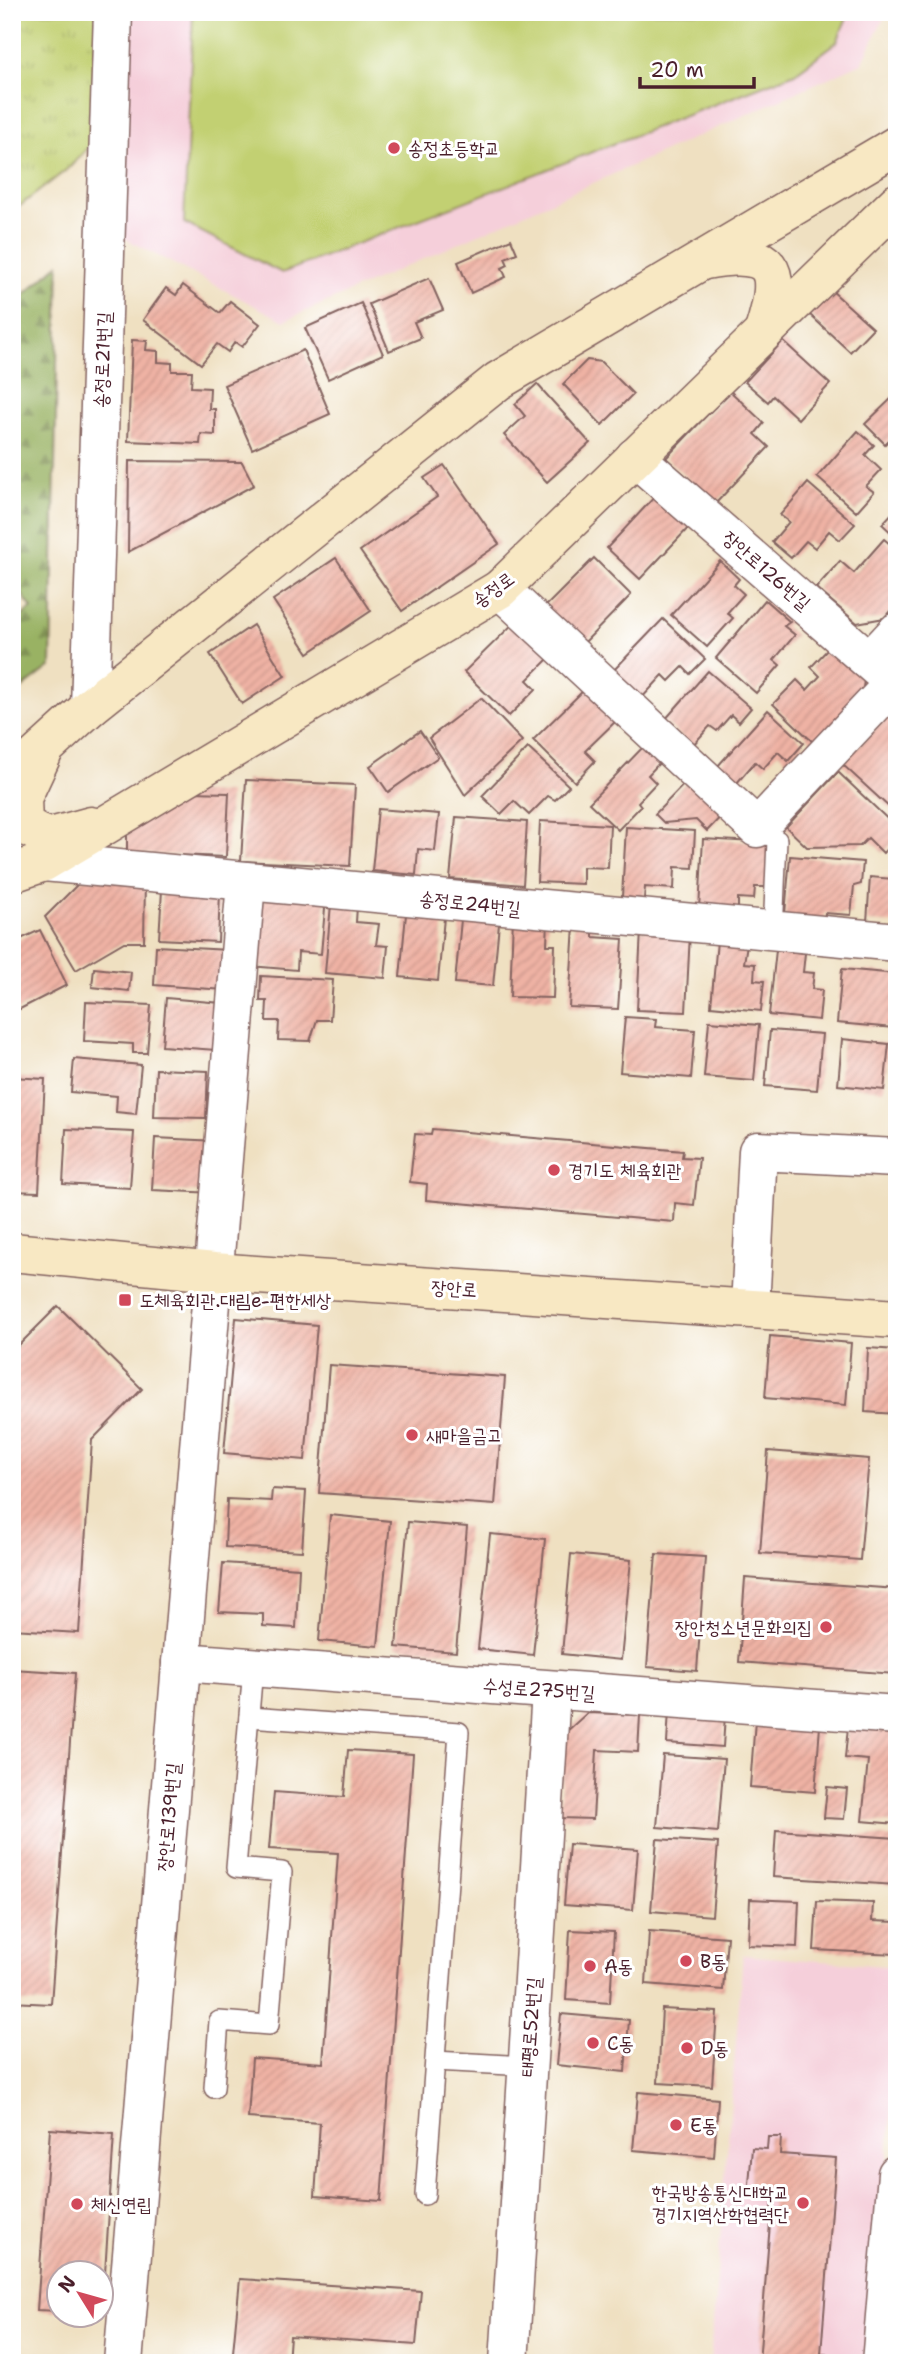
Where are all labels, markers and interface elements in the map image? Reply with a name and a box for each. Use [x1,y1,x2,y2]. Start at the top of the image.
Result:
scale bar [640,46,753,90]
text: 20 m [650,56,704,84]
place label: 송정초등학교 [408,136,500,161]
marker: 송정초등학교 [386,140,402,156]
street label: 송정로21번길 [88,311,117,409]
street label: 장안로126번길 [717,525,816,616]
street label: 송정로 [467,566,519,613]
street label: 송정로24번길 [418,886,522,921]
place label: 경기도 체육회관 [568,1158,682,1183]
marker: 경기도 체육회관 [546,1162,562,1178]
street label: 장안로 [430,1274,478,1303]
place label: 도체육회관.대림e-편한세상 [139,1288,331,1313]
marker: 도체육회관.대림e-편한세상 [117,1292,133,1308]
place label: 새마을금고 [426,1423,502,1448]
marker: 새마을금고 [404,1427,420,1443]
place label: 장안청소년문화의집 [674,1615,812,1640]
marker: 장안청소년문화의집 [818,1619,834,1635]
street label: 수성로275번길 [482,1673,596,1706]
street label: 장안로139번길 [151,1762,186,1872]
place label: B동 [700,1949,727,1974]
marker: B동 [678,1953,694,1969]
place label: A동 [604,1954,633,1979]
marker: A동 [582,1958,598,1974]
street label: 태평로52번길 [515,1976,546,2078]
place label: C동 [607,2031,634,2056]
marker: C동 [585,2035,601,2051]
place label: D동 [701,2036,729,2061]
marker: D동 [679,2040,695,2056]
place label: E동 [690,2113,717,2138]
marker: E동 [668,2117,684,2133]
place label: 한국방송통신대학교 경기지역산학협력단 [651,2180,789,2227]
place label: 체신연립 [91,2192,152,2217]
marker: 한국방송통신대학교 경기지역산학협력단 [795,2195,811,2211]
marker: 체신연립 [69,2196,85,2212]
north arrow [46,2260,116,2330]
text: N [52,2271,81,2298]

